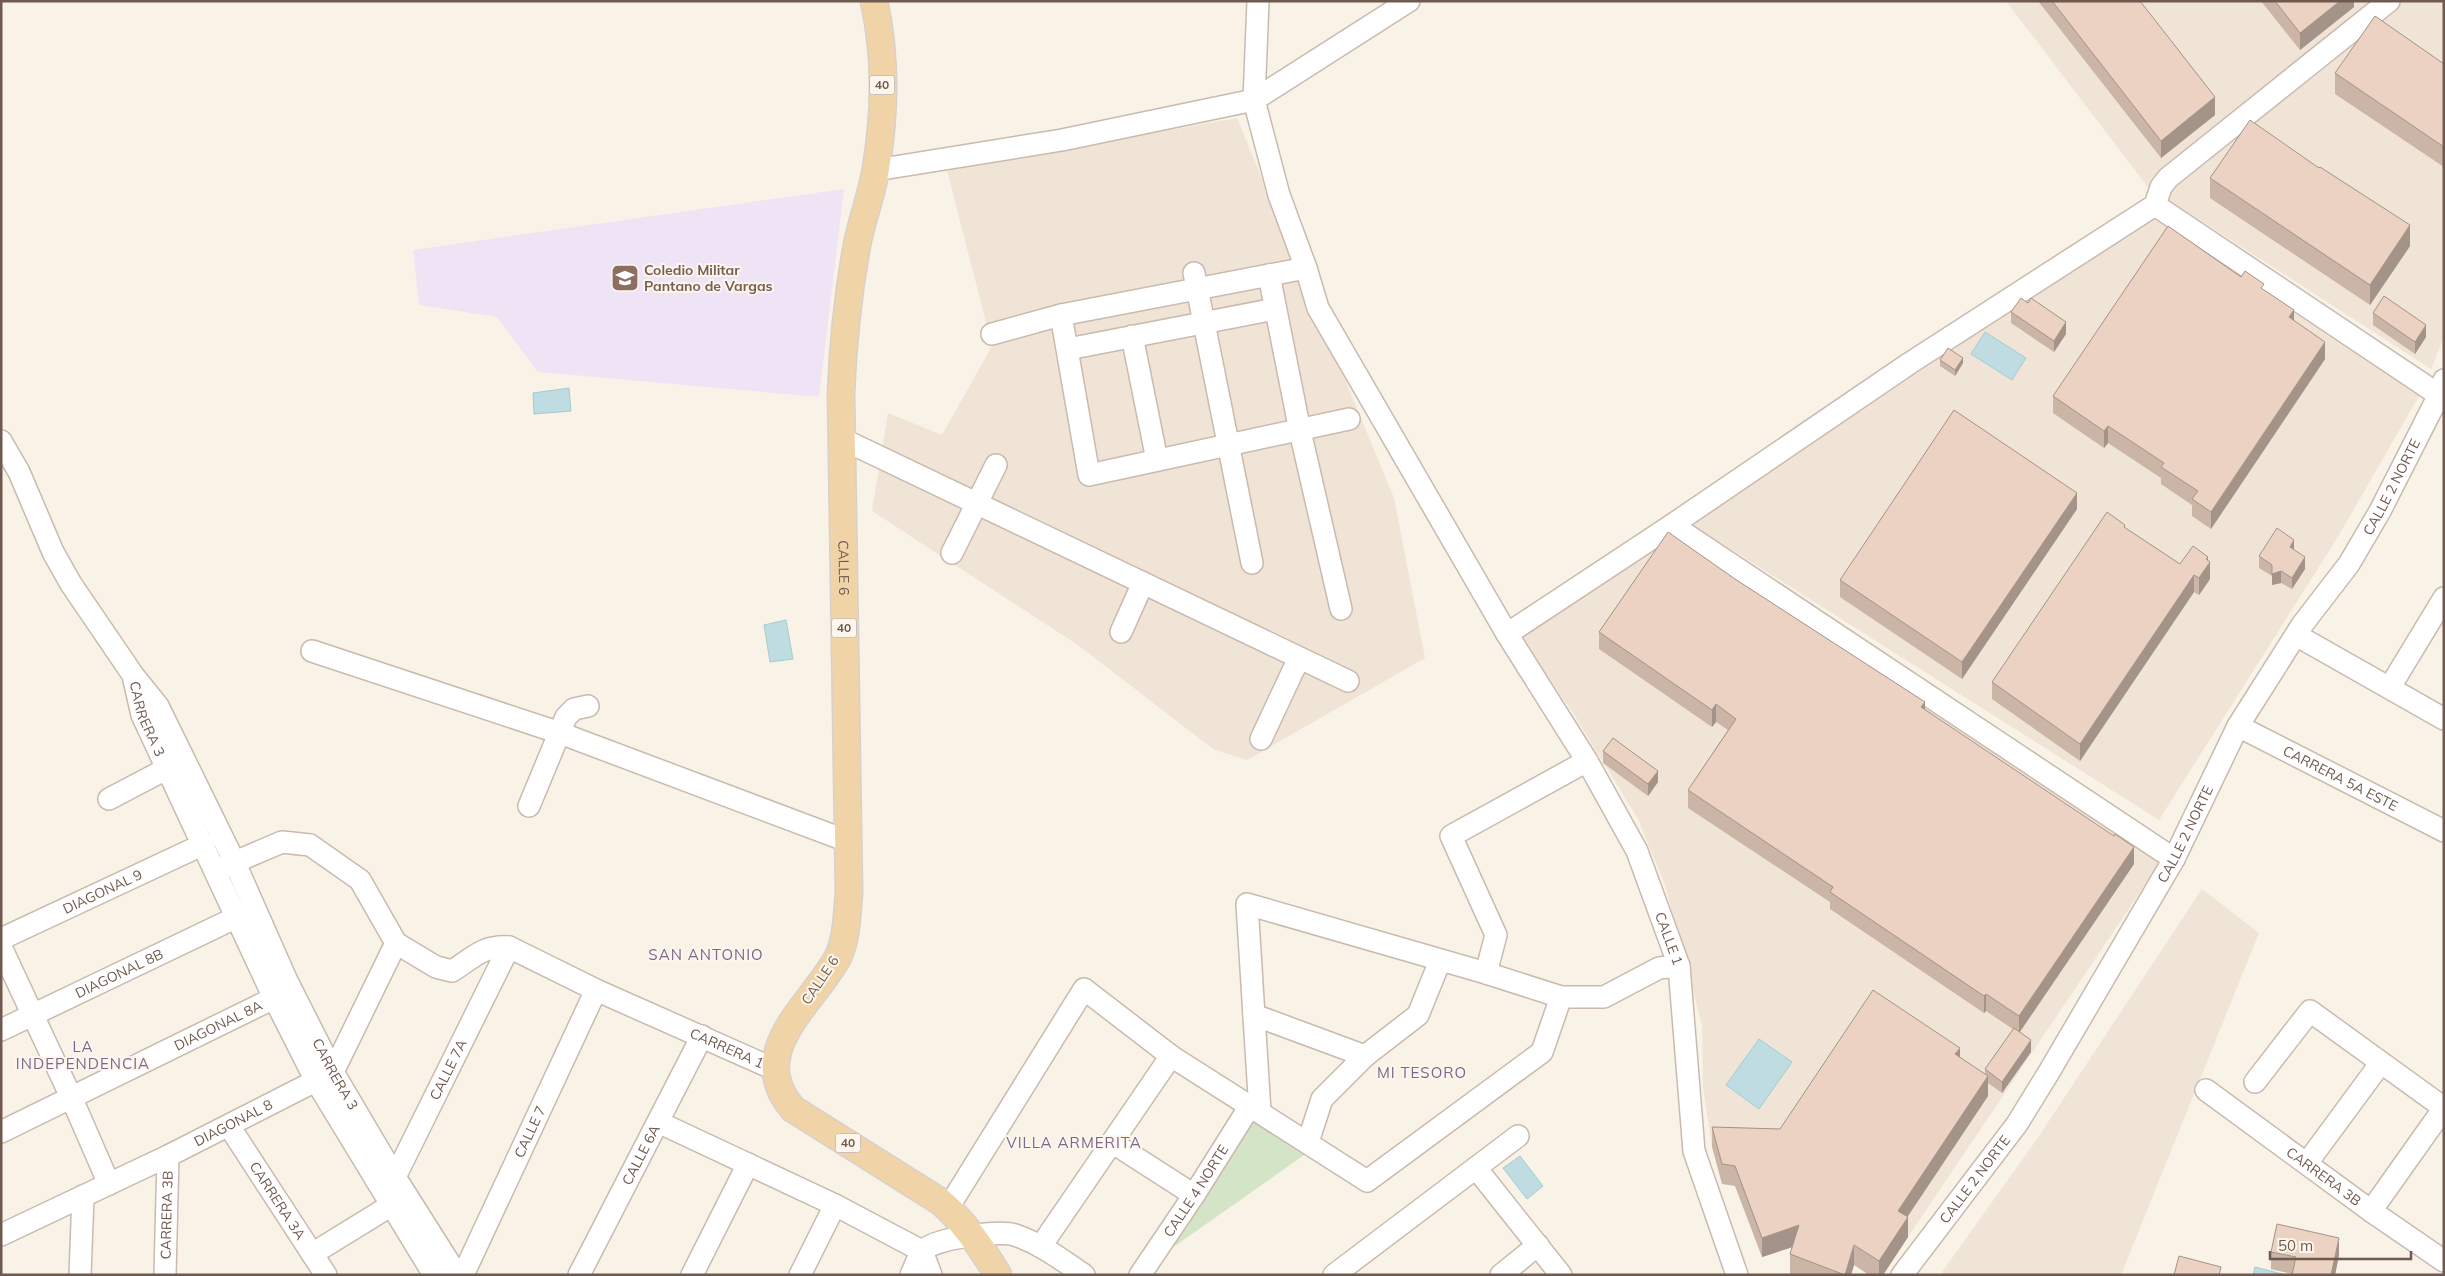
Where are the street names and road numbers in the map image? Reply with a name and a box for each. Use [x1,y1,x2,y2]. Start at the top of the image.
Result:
road number: 40 [870,76,894,94]
street label: CALLE 2 NORTE [2359,436,2424,538]
street label: CALLE 6 [834,540,853,595]
road number: 40 [832,618,856,638]
street label: CARRERA 3 [126,679,169,759]
street label: CARRERA 5A ESTE [2280,741,2401,815]
street label: CALLE 2 NORTE [2153,783,2217,886]
street label: DIAGONAL 9 [60,865,145,918]
street label: CALLE 1 [1651,910,1687,968]
street label: DIAGONAL 8B [72,945,166,1002]
street label: CALLE 6 [797,952,843,1008]
street label: DIAGONAL 8A [171,996,266,1055]
street label: CARRERA 1 [687,1024,767,1072]
street label: CARRERA 3 [308,1035,362,1113]
street label: CALLE 7A [426,1036,471,1103]
street label: DIAGONAL 8 [191,1095,276,1150]
street label: CALLE 7 [510,1103,550,1161]
street label: CALLE 6A [618,1121,664,1188]
street label: CALLE 2 NORTE [1935,1132,2014,1227]
road number: 40 [836,1134,860,1152]
street label: CALLE 4 NORTE [1159,1141,1232,1240]
street label: CARRERA 3B [2283,1143,2365,1210]
street label: CARRERA 3A [246,1158,310,1244]
street label: CARRERA 3B [156,1170,177,1260]

